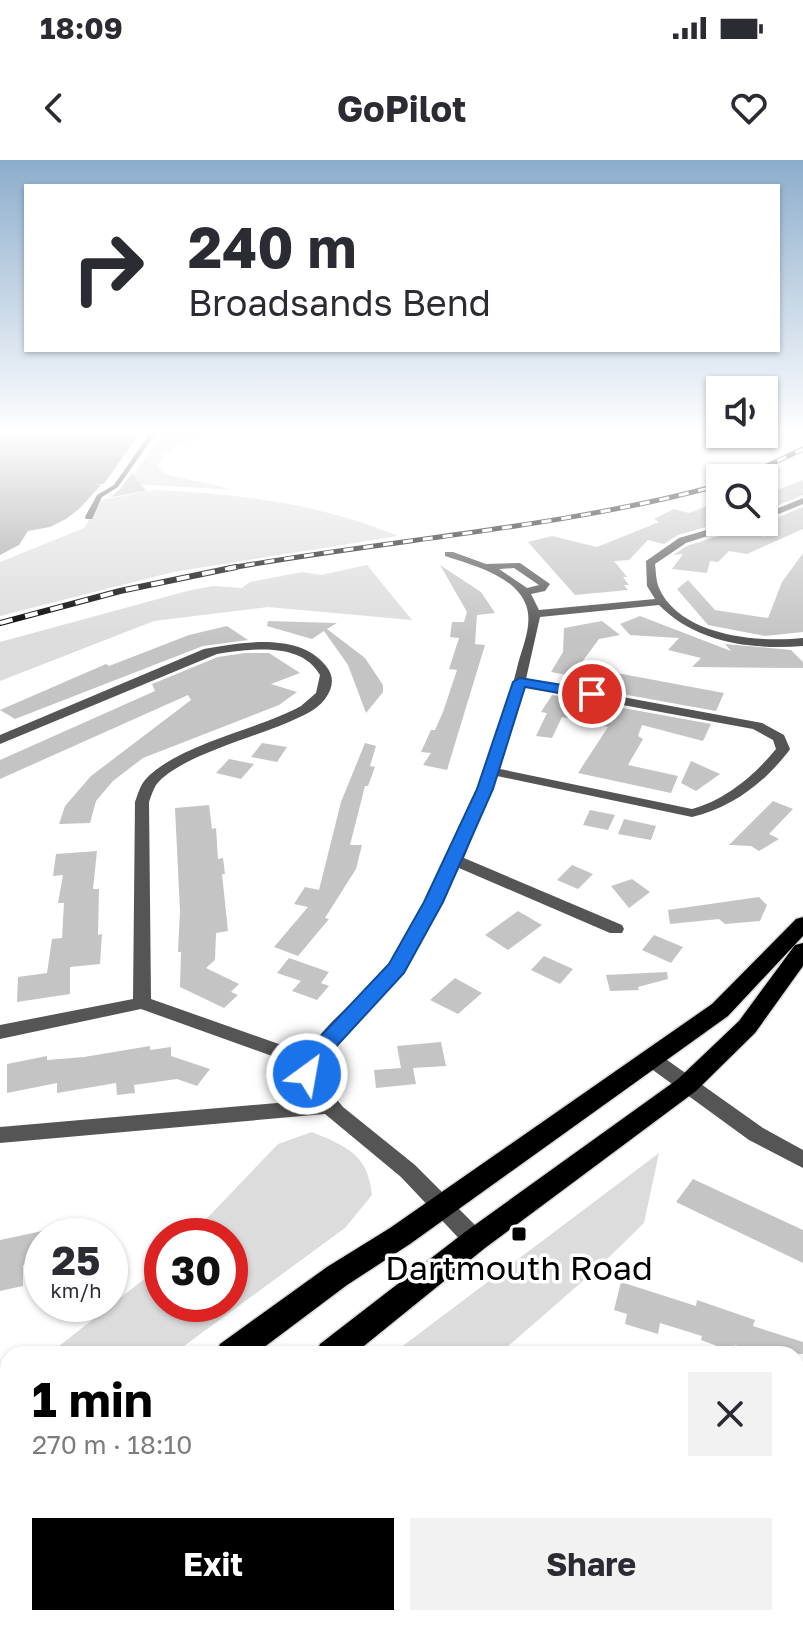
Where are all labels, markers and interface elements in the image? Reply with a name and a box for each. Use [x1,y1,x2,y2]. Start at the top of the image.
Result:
text: 18:09 [40,10,123,46]
icon: back [32,86,76,130]
icon: heart [727,86,771,130]
text: GoPilot [337,87,466,130]
text: 240 m [188,213,357,280]
icon: right [56,216,160,320]
text: Broadsands Bend [188,281,491,324]
map controls [706,376,778,536]
button: sound [706,376,778,448]
button: search [706,464,778,536]
pin [558,660,626,728]
icon: arrive [570,672,614,716]
position arrow [265,1032,349,1116]
speed limit sign: 30 [144,1218,248,1322]
marker: Dartmouth Road [510,1225,528,1243]
text: 25 [52,1236,100,1284]
place label: Dartmouth Road [385,1247,653,1287]
text: km/h [51,1278,101,1302]
text: 1 min [32,1370,153,1428]
button: close [688,1372,772,1456]
text: 270 m · 18:10 [32,1429,192,1460]
button: Exit [32,1518,394,1610]
button: Share [410,1518,772,1610]

